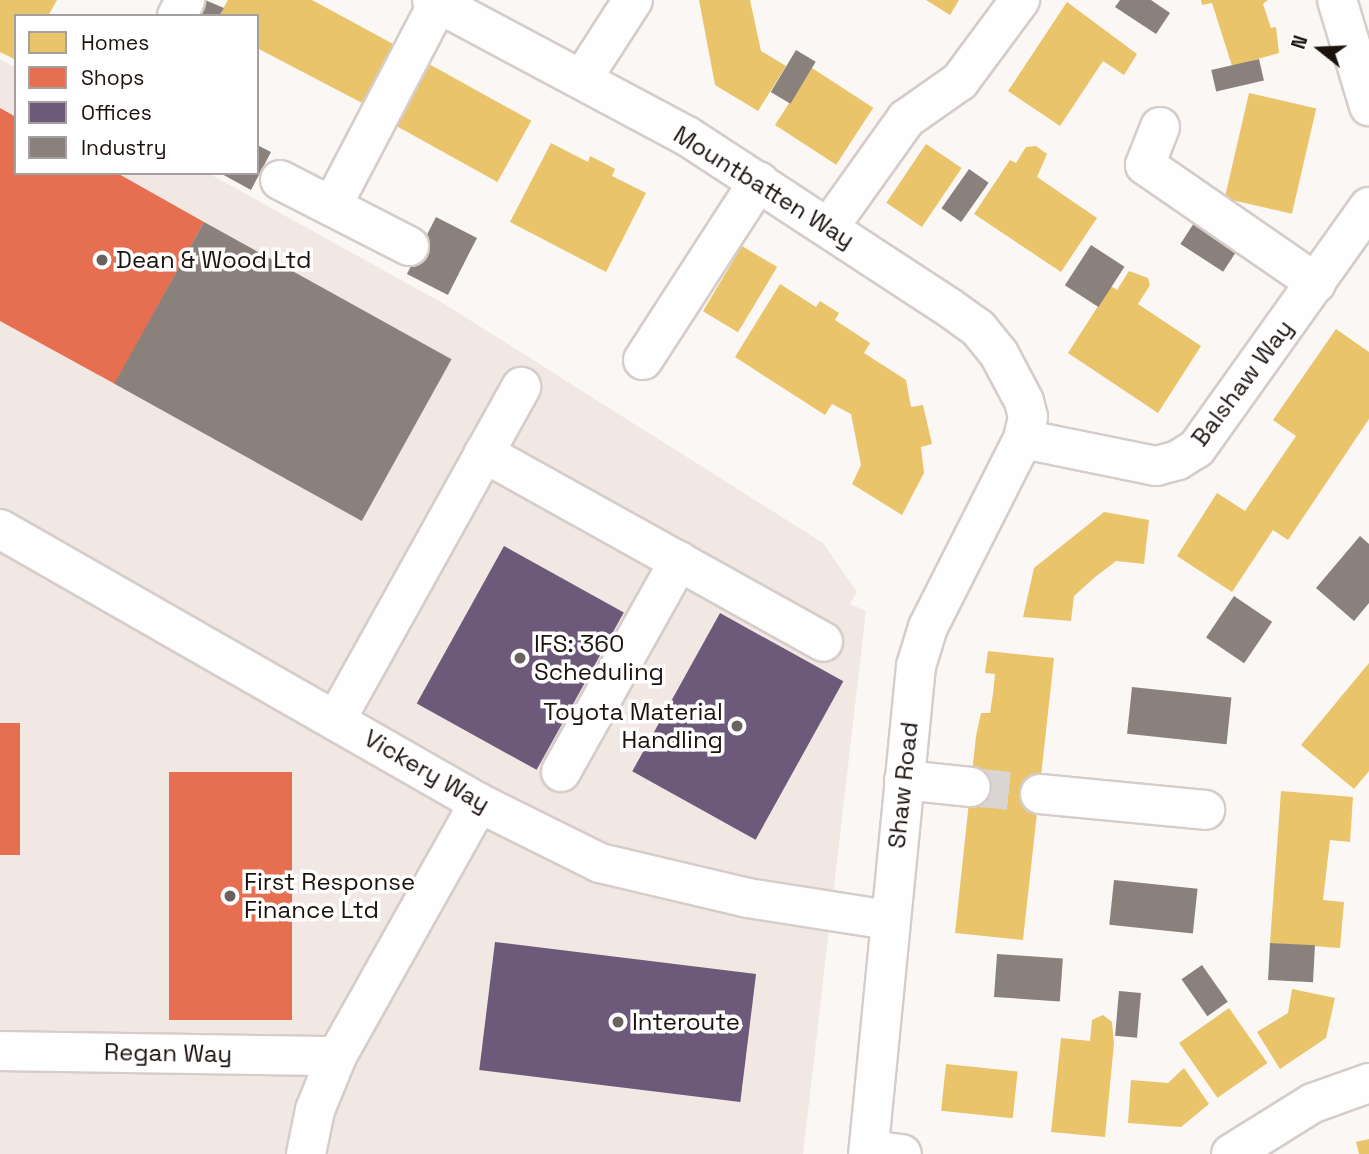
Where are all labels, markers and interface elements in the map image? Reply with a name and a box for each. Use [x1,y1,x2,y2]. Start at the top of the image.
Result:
legend [14,14,259,175]
north arrow [1285,14,1355,84]
text: Homes [81,29,149,56]
text: N [1286,32,1313,52]
text: Shops [81,64,144,91]
text: Offices [81,99,152,126]
street label: Mountbatten Way [668,120,860,254]
text: Industry [81,134,167,161]
place label: Dean & Wood Ltd [116,246,312,274]
marker: Dean & Wood Ltd [94,252,110,268]
street label: Balshaw Way [1185,314,1299,452]
place label: IFS: 360 Scheduling [534,630,664,686]
marker: IFS: 360 Scheduling [512,650,528,666]
place label: Toyota Material Handling [543,698,723,754]
marker: Toyota Material Handling [729,718,745,734]
street label: Shaw Road [882,720,924,850]
street label: Vickery Way [359,723,495,819]
place label: First Response Finance Ltd [244,868,415,924]
marker: First Response Finance Ltd [222,888,238,904]
place label: Interoute [632,1008,740,1036]
marker: Interoute [610,1014,626,1030]
street label: Regan Way [104,1037,232,1069]

